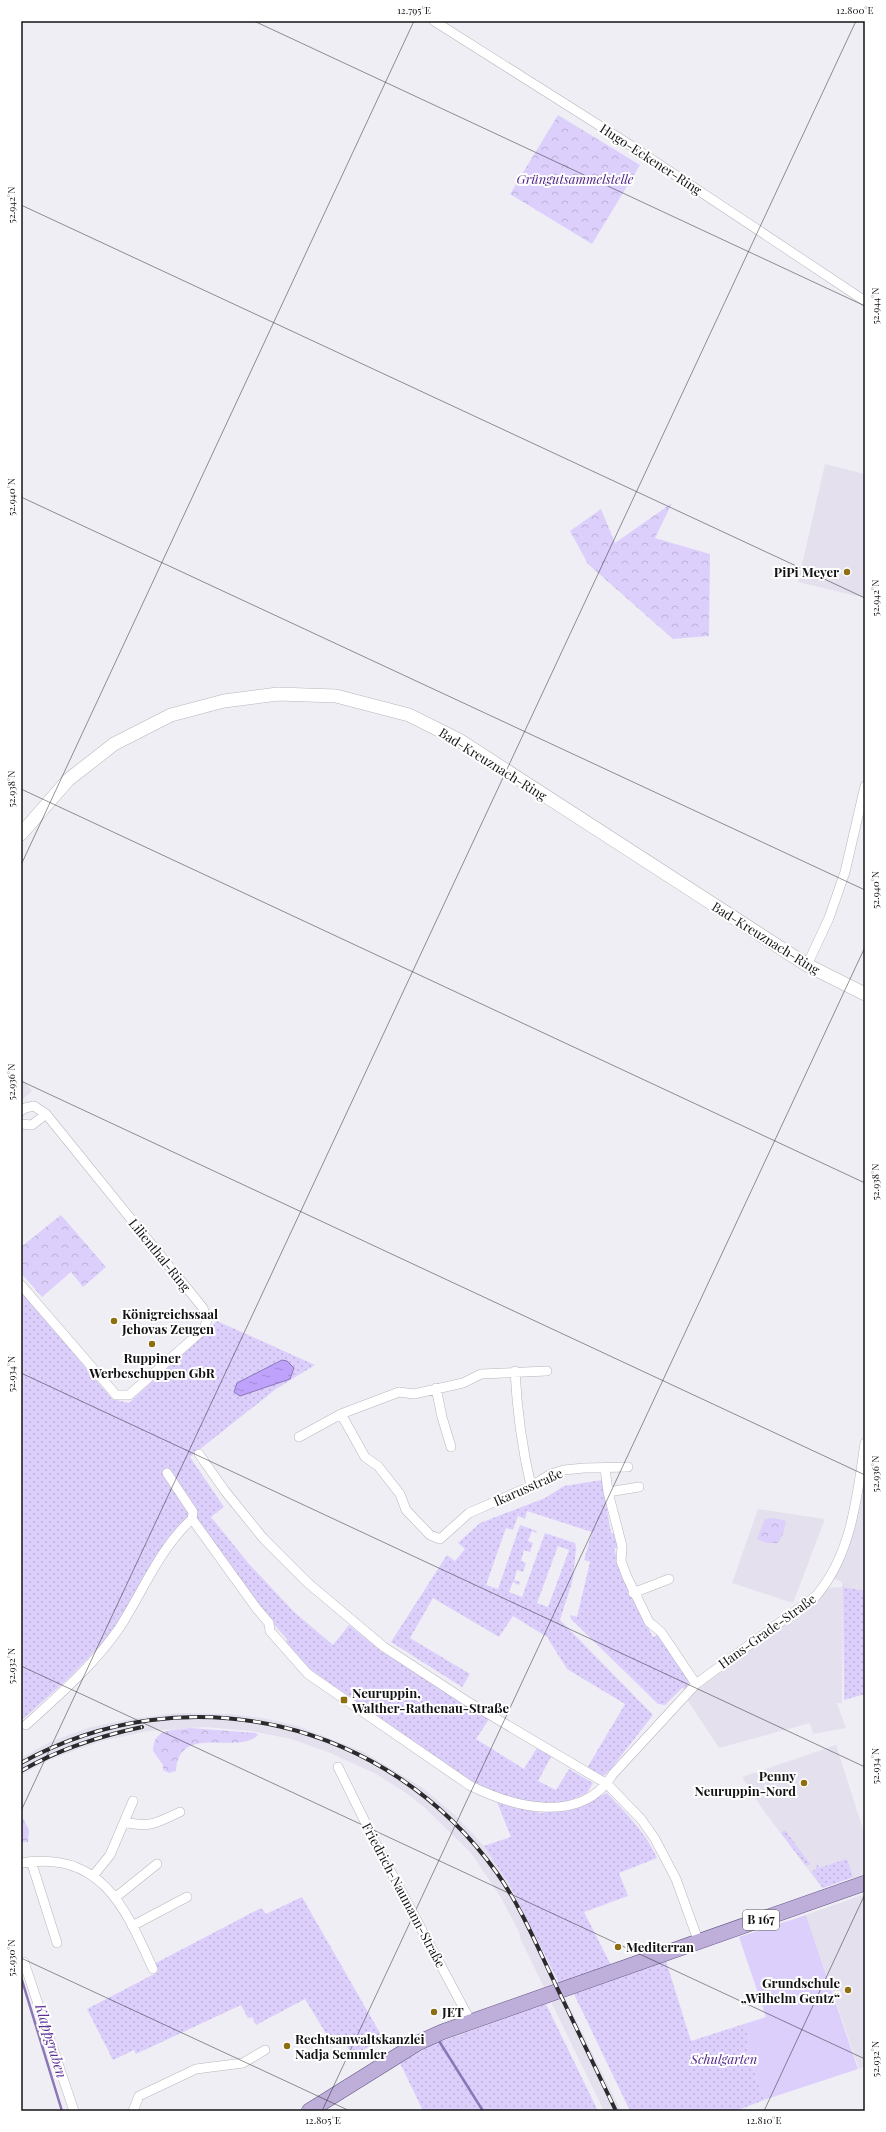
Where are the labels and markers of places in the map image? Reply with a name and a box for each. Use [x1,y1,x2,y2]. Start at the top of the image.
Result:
place label: PiPi Meyer [774,563,839,580]
marker: PiPi Meyer [842,567,852,577]
place label: Königreichssaal Jehovas Zeugen [121,1305,218,1337]
marker: Königreichssaal Jehovas Zeugen [109,1316,119,1326]
marker: Ruppiner Werbeschuppen GbR [147,1339,157,1349]
place label: Ruppiner Werbeschuppen GbR [88,1349,216,1381]
place label: Neuruppin, Walther-Rathenau-Straße [351,1684,509,1716]
marker: Neuruppin, Walther-Rathenau-Straße [339,1695,349,1705]
place label: Penny Neuruppin-Nord [695,1767,796,1799]
marker: Penny Neuruppin-Nord [799,1778,809,1788]
place label: Mediterran [626,1938,694,1955]
marker: Mediterran [613,1942,623,1952]
place label: Grundschule „Wilhelm Gentz“ [740,1974,840,2006]
marker: Grundschule „Wilhelm Gentz“ [843,1985,853,1995]
place label: JET [441,2003,464,2020]
marker: JET [429,2007,439,2017]
place label: Rechtsanwaltskanzlei Nadja Semmler [295,2030,424,2062]
marker: Rechtsanwaltskanzlei Nadja Semmler [282,2041,292,2051]

